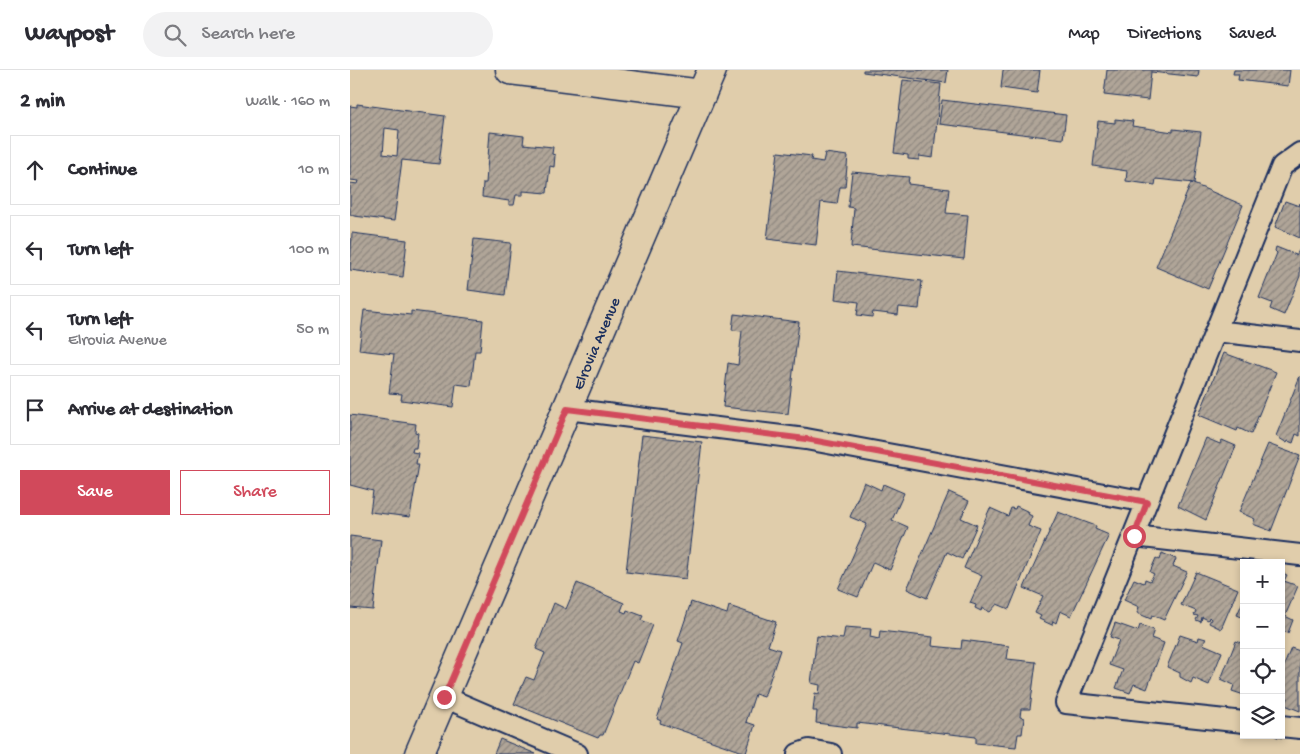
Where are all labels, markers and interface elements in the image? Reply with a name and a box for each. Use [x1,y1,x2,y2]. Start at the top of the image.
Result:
search box [143,12,493,57]
text: Waypost [25,20,113,49]
icon: search [161,21,189,49]
text: Search here [201,23,295,46]
text: Map [1068,24,1100,45]
text: Directions [1128,24,1201,45]
text: Saved [1229,24,1275,45]
text: 2 min [20,90,65,115]
text: Walk · 160 m [245,93,330,112]
icon: ahead [21,156,49,184]
text: Continue [68,159,137,182]
text: 10 m [298,161,329,180]
icon: left [21,236,49,264]
text: Turn left [68,239,132,262]
text: 100 m [289,241,329,260]
street label: Elrovia Avenue [570,295,627,394]
text: Turn left [68,309,132,332]
icon: left [21,316,49,344]
text: 50 m [296,321,329,340]
text: Elrovia Avenue [68,332,167,351]
icon: arrive [21,396,49,424]
text: Arrive at destination [68,399,232,422]
button: Save [20,470,170,515]
button: Share [180,470,330,515]
route start [1123,525,1146,548]
map controls [1240,559,1285,739]
button: + [1240,559,1285,604]
button: − [1240,604,1285,649]
button: locate [1240,649,1285,694]
route end [433,686,456,709]
button: layers [1240,694,1285,739]

